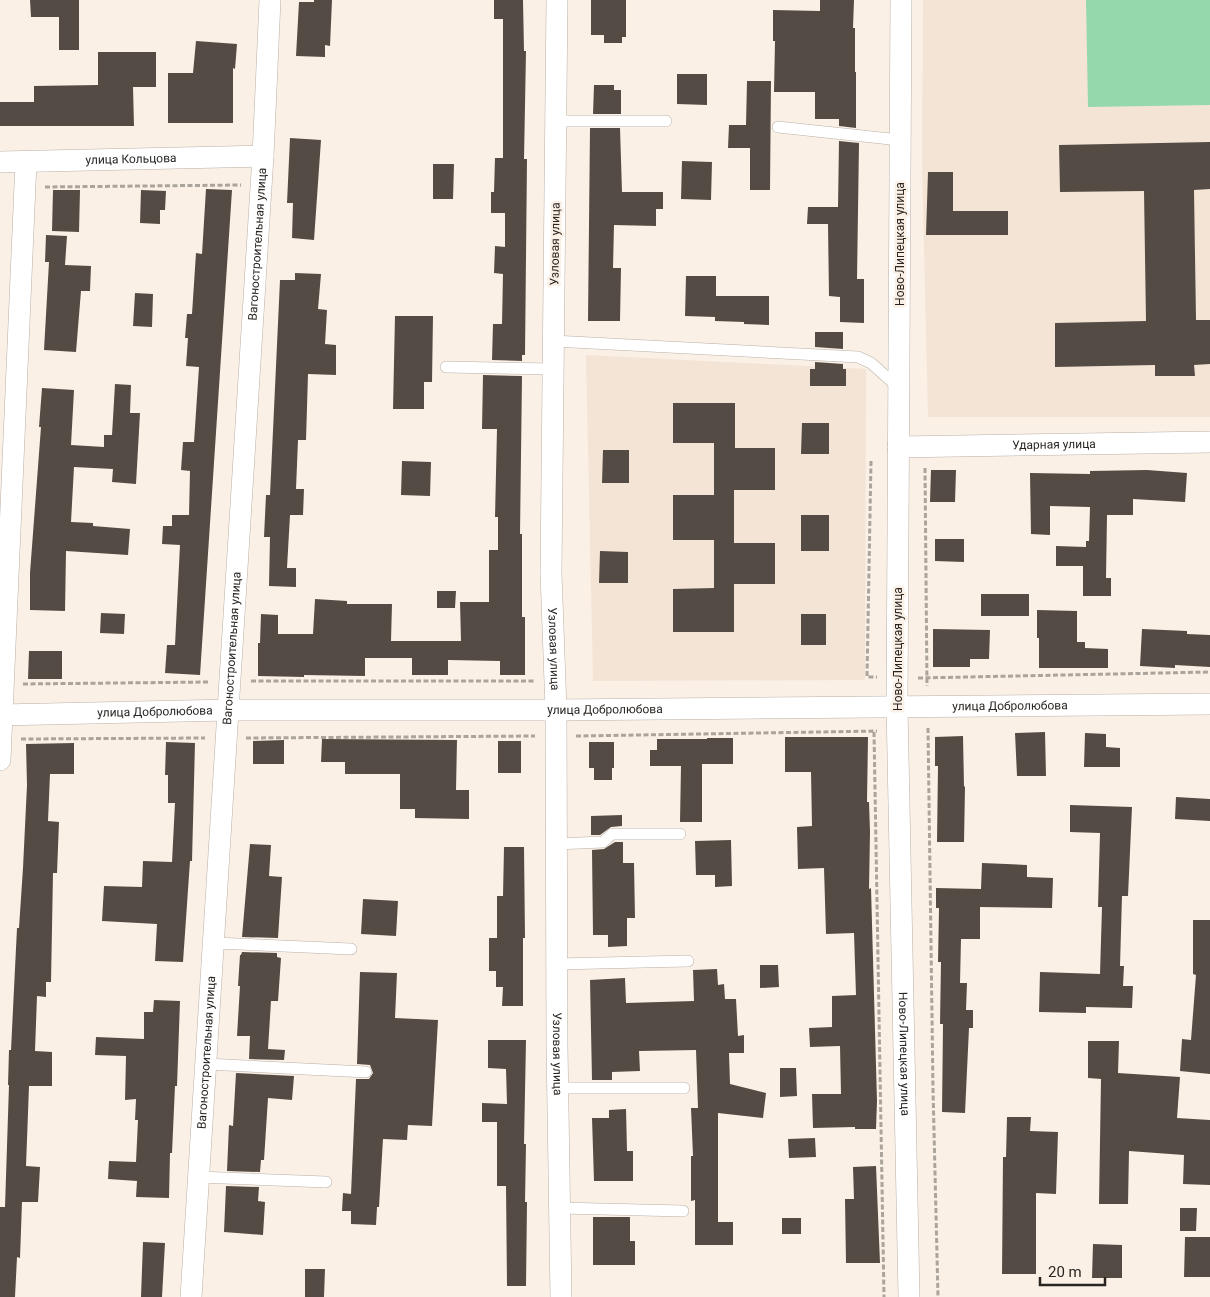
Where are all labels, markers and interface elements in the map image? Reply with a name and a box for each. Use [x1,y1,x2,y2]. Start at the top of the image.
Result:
street label: улица Кольцова [85,151,177,167]
street label: Вагоностроительная улица [246,167,269,321]
street label: Ново-Липецкая улица [893,182,907,306]
street label: Узловая улица [547,202,563,286]
street label: Ударная улица [1012,437,1096,452]
street label: Вагоностроительная улица [220,571,244,725]
street label: Ново-Липецкая улица [891,587,905,711]
street label: Узловая улица [545,607,562,691]
street label: улица Добролюбова [952,698,1068,713]
street label: улица Добролюбова [547,702,663,717]
street label: улица Добролюбова [97,703,213,720]
street label: Вагоностроительная улица [195,976,218,1129]
street label: Ново-Липецкая улица [896,992,912,1116]
street label: Узловая улица [550,1012,565,1096]
scale bar [1040,1254,1105,1286]
text: 20 m [1048,1263,1082,1281]

